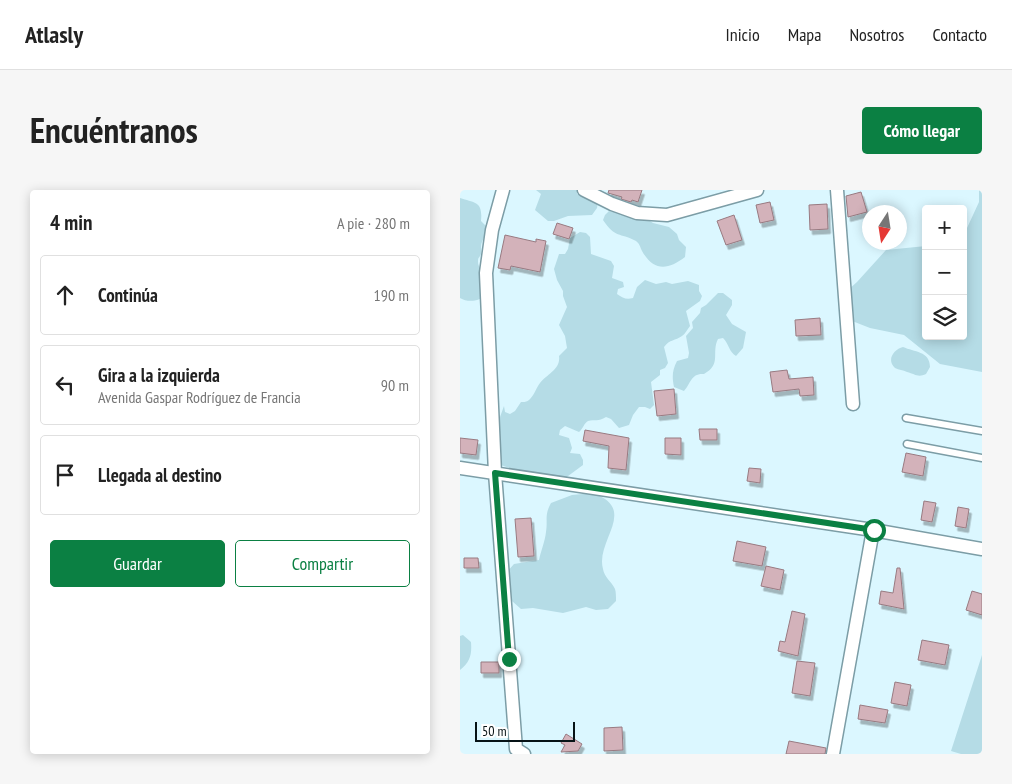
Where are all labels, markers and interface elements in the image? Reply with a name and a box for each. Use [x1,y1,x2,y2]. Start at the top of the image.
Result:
text: Atlasly [25,19,83,50]
text: Inicio [726,23,760,46]
text: Mapa [788,23,821,46]
text: Nosotros [849,23,904,46]
text: Contacto [932,23,987,46]
text: Encuéntranos [30,107,198,153]
button: Cómo llegar [862,107,982,154]
north arrow [862,205,907,250]
map controls [922,205,967,340]
button: + [922,205,967,250]
text: 4 min [50,209,92,236]
text: A pie · 280 m [337,213,410,233]
button: − [922,250,967,295]
icon: ahead [51,281,79,309]
text: Continúa [98,283,158,307]
text: 190 m [374,285,409,305]
button: layers [922,295,967,340]
text: Gira a la izquierda [98,363,220,387]
icon: left [51,371,79,399]
text: 90 m [381,375,409,395]
text: Avenida Gaspar Rodríguez de Francia [98,387,301,407]
icon: arrive [51,461,79,489]
text: Llegada al destino [98,463,222,487]
route start [863,519,886,542]
button: Guardar [50,540,225,587]
button: Compartir [235,540,410,587]
route end [498,648,521,671]
scale bar [475,719,575,742]
text: 50 m [482,722,507,740]

